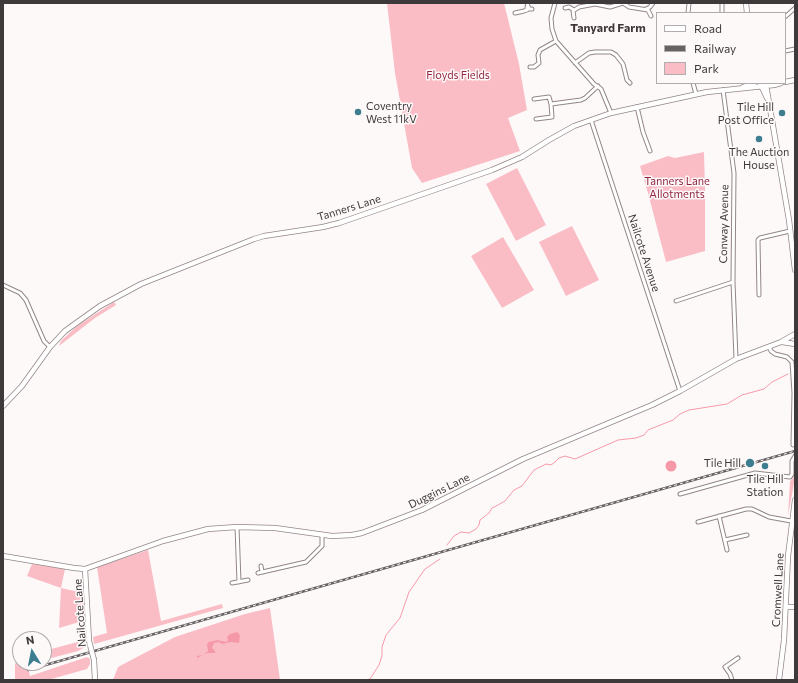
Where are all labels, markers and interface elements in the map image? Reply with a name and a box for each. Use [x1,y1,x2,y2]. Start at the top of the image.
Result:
legend [656,12,786,84]
district label: Tanyard Farm [570,21,646,35]
text: Road [694,21,722,35]
text: Railway [694,41,736,55]
text: Park [694,61,719,75]
park label: Floyds Fields [426,68,490,82]
place label: Coventry West 11kV [366,99,417,125]
place label: Tile Hill Post Office [718,100,774,126]
marker: Coventry West 11kV [353,107,363,117]
marker: Tile Hill Post Office [777,108,787,118]
marker: The Auction House [754,134,764,144]
place label: The Auction House [729,145,789,171]
park label: Tanners Lane Allotments [644,174,710,200]
street label: Conway Avenue [717,184,731,264]
street label: Tanners Lane [316,192,382,224]
street label: Nailcote Avenue [625,213,663,293]
place label: Tile Hill [704,456,741,470]
marker: Tile Hill [744,457,756,469]
marker: Tile Hill Station [760,461,770,471]
street label: Duggins Lane [406,470,472,512]
place label: Tile Hill Station [746,472,784,498]
street label: Cromwell Lane [769,553,787,627]
street label: Nailcote Lane [71,579,89,647]
north arrow [12,631,52,671]
text: N [25,633,35,647]

